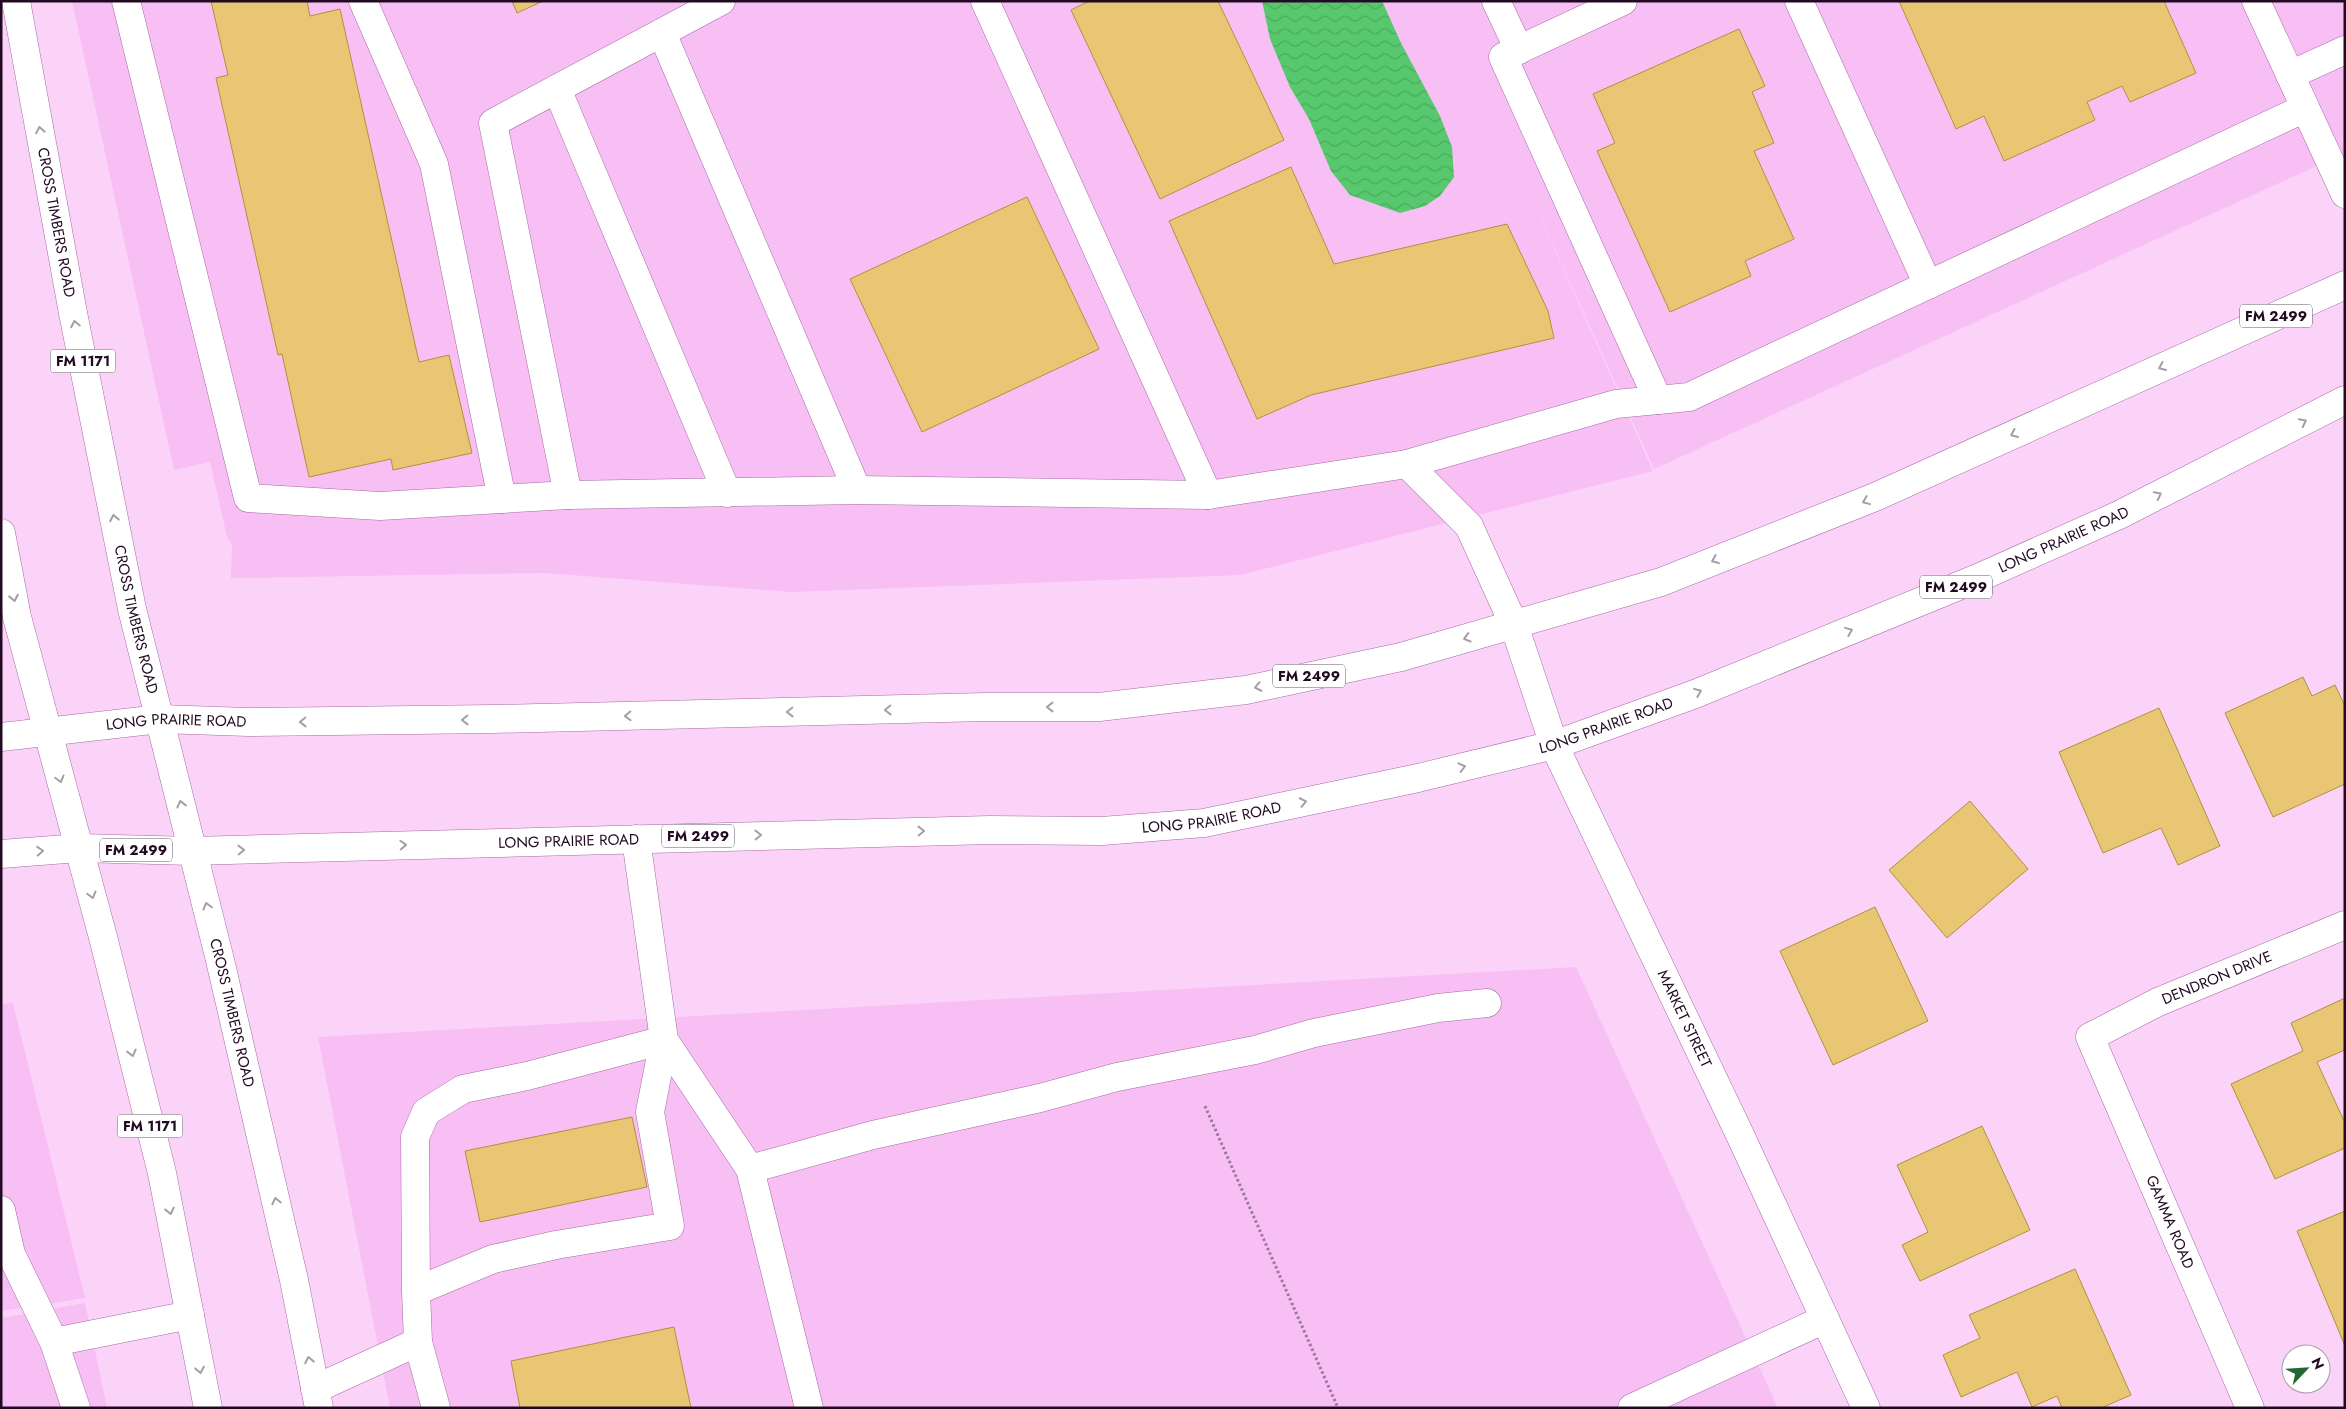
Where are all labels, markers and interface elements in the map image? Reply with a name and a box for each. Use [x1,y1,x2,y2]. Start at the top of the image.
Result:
one-way arrow [35,126,45,135]
street label: CROSS TIMBERS ROAD [32,146,81,299]
road number: FM 2499 [2240,304,2312,328]
one-way arrow [71,320,81,329]
road number: FM 1171 [51,350,116,372]
one-way arrow [2158,361,2167,371]
one-way arrow [2297,418,2306,428]
one-way arrow [2010,428,2019,438]
one-way arrow [2152,491,2161,501]
one-way arrow [1862,494,1871,505]
street label: LONG PRAIRIE ROAD [1995,501,2133,579]
one-way arrow [109,514,120,523]
street label: CROSS TIMBERS ROAD [109,543,164,696]
one-way arrow [1711,554,1720,564]
road number: FM 2499 [1920,576,1992,598]
one-way arrow [8,594,18,602]
one-way arrow [1844,626,1853,637]
one-way arrow [1463,632,1472,643]
road number: FM 2499 [1273,664,1345,688]
one-way arrow [1254,681,1263,692]
one-way arrow [1693,688,1702,698]
street label: LONG PRAIRIE ROAD [1537,692,1676,759]
one-way arrow [1046,702,1054,712]
one-way arrow [884,704,892,715]
one-way arrow [786,707,794,717]
street label: LONG PRAIRIE ROAD [105,708,247,736]
one-way arrow [623,710,631,721]
one-way arrow [461,715,468,725]
one-way arrow [298,716,306,727]
one-way arrow [1457,762,1466,773]
one-way arrow [55,774,65,782]
street label: LONG PRAIRIE ROAD [1141,796,1283,839]
one-way arrow [1299,798,1307,808]
one-way arrow [176,799,187,808]
road number: FM 2499 [662,824,734,848]
one-way arrow [917,826,925,836]
street label: LONG PRAIRIE ROAD [498,828,639,854]
one-way arrow [754,830,762,840]
road number: FM 2499 [100,838,172,862]
one-way arrow [400,840,408,850]
one-way arrow [238,845,245,855]
one-way arrow [37,846,45,857]
one-way arrow [86,891,96,899]
one-way arrow [202,903,212,911]
street label: CROSS TIMBERS ROAD [204,936,260,1089]
street label: DENDRON DRIVE [2158,945,2275,1010]
street label: MARKET STREET [1652,966,1717,1071]
one-way arrow [126,1048,137,1057]
road number: FM 1171 [118,1114,182,1138]
street label: GAMMA ROAD [2140,1172,2200,1272]
one-way arrow [271,1196,282,1205]
one-way arrow [164,1206,174,1215]
north arrow [2281,1344,2331,1394]
text: N [2306,1354,2329,1373]
one-way arrow [305,1356,315,1364]
one-way arrow [194,1366,205,1375]

